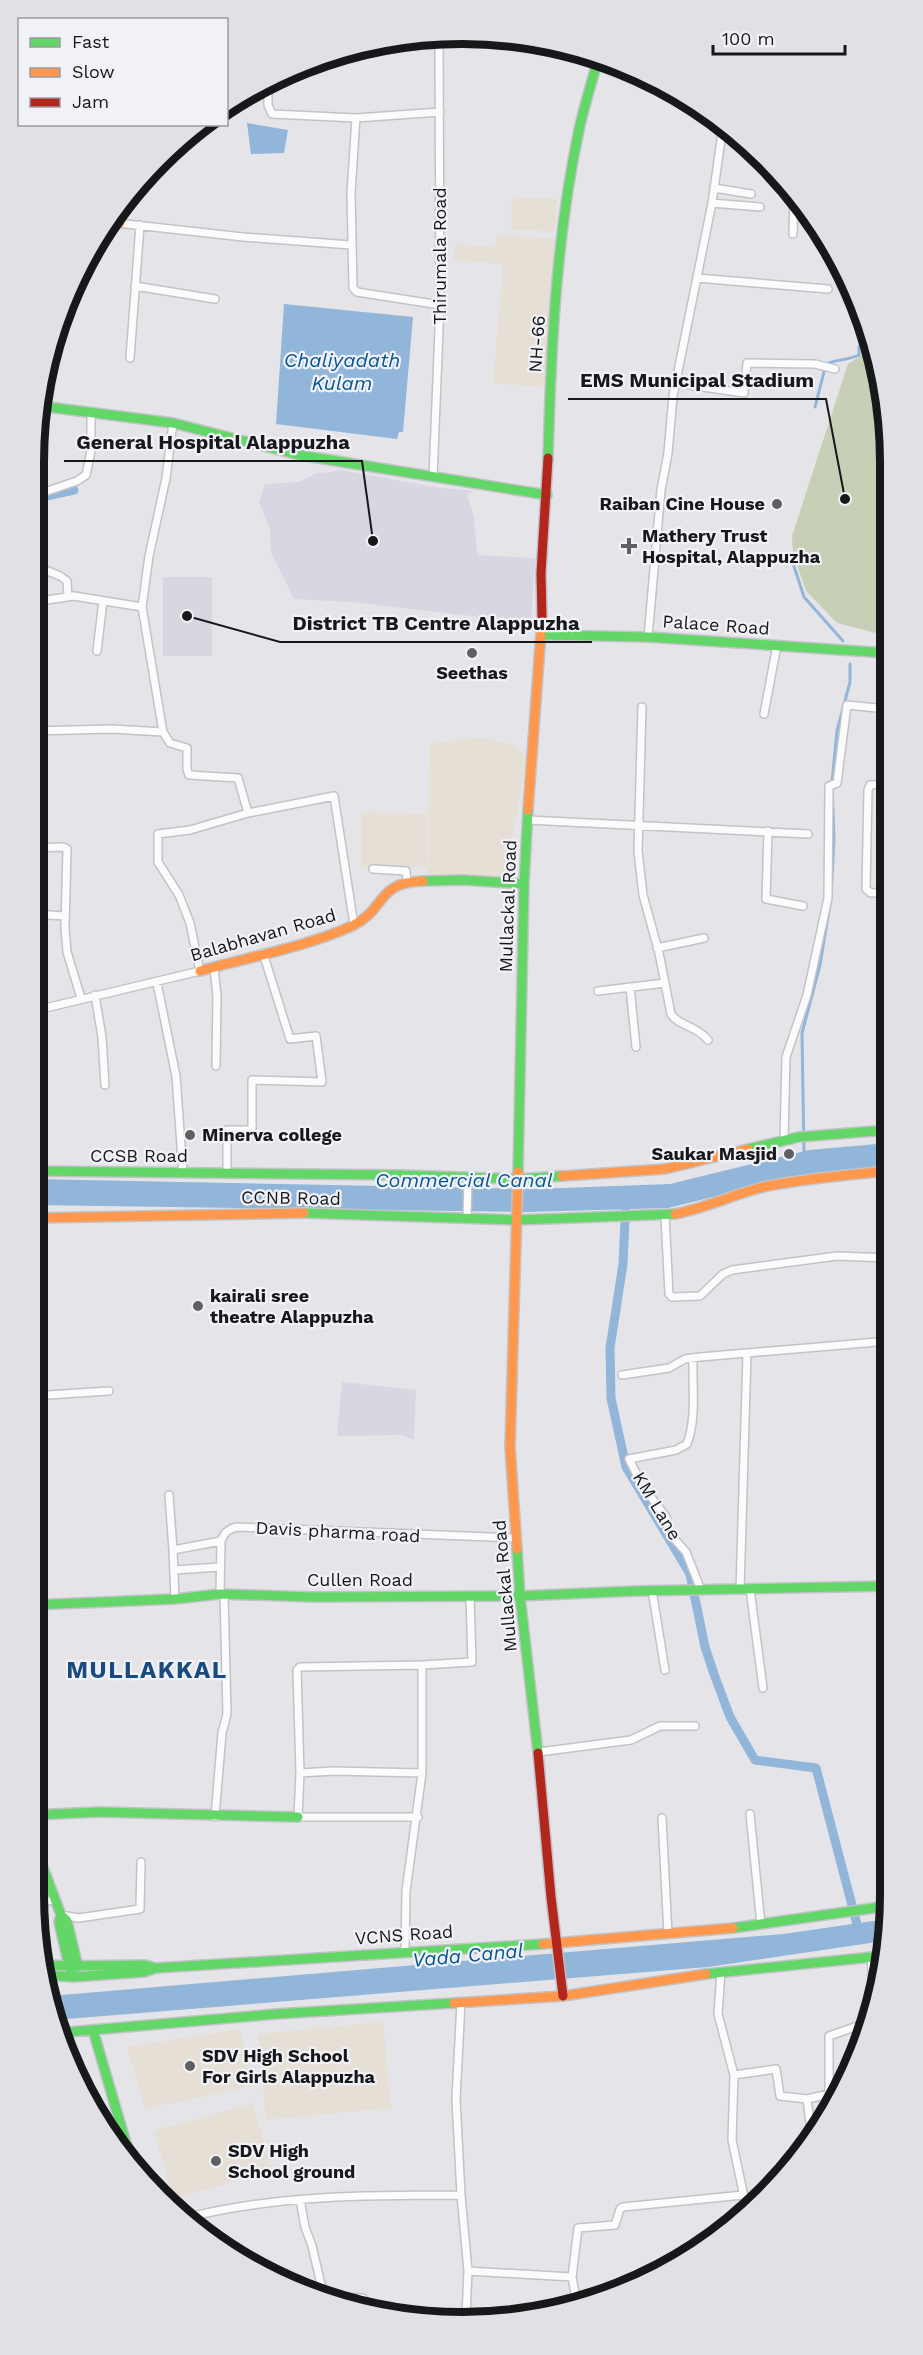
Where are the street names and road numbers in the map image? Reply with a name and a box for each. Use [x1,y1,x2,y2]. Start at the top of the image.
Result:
street label: Thirumala Road [429,187,450,325]
street label: NH-66 [524,315,549,373]
street label: Palace Road [662,610,770,639]
street label: Mullackal Road [495,839,520,973]
street label: Balabhavan Road [188,904,338,965]
street label: CCSB Road [90,1145,188,1166]
street label: CCNB Road [241,1186,341,1209]
street label: KM Lane [629,1468,686,1544]
street label: Davis pharma road [255,1517,421,1546]
street label: Mullackal Road [488,1519,521,1653]
street label: Cullen Road [307,1569,413,1590]
street label: VCNS Road [354,1921,454,1948]

